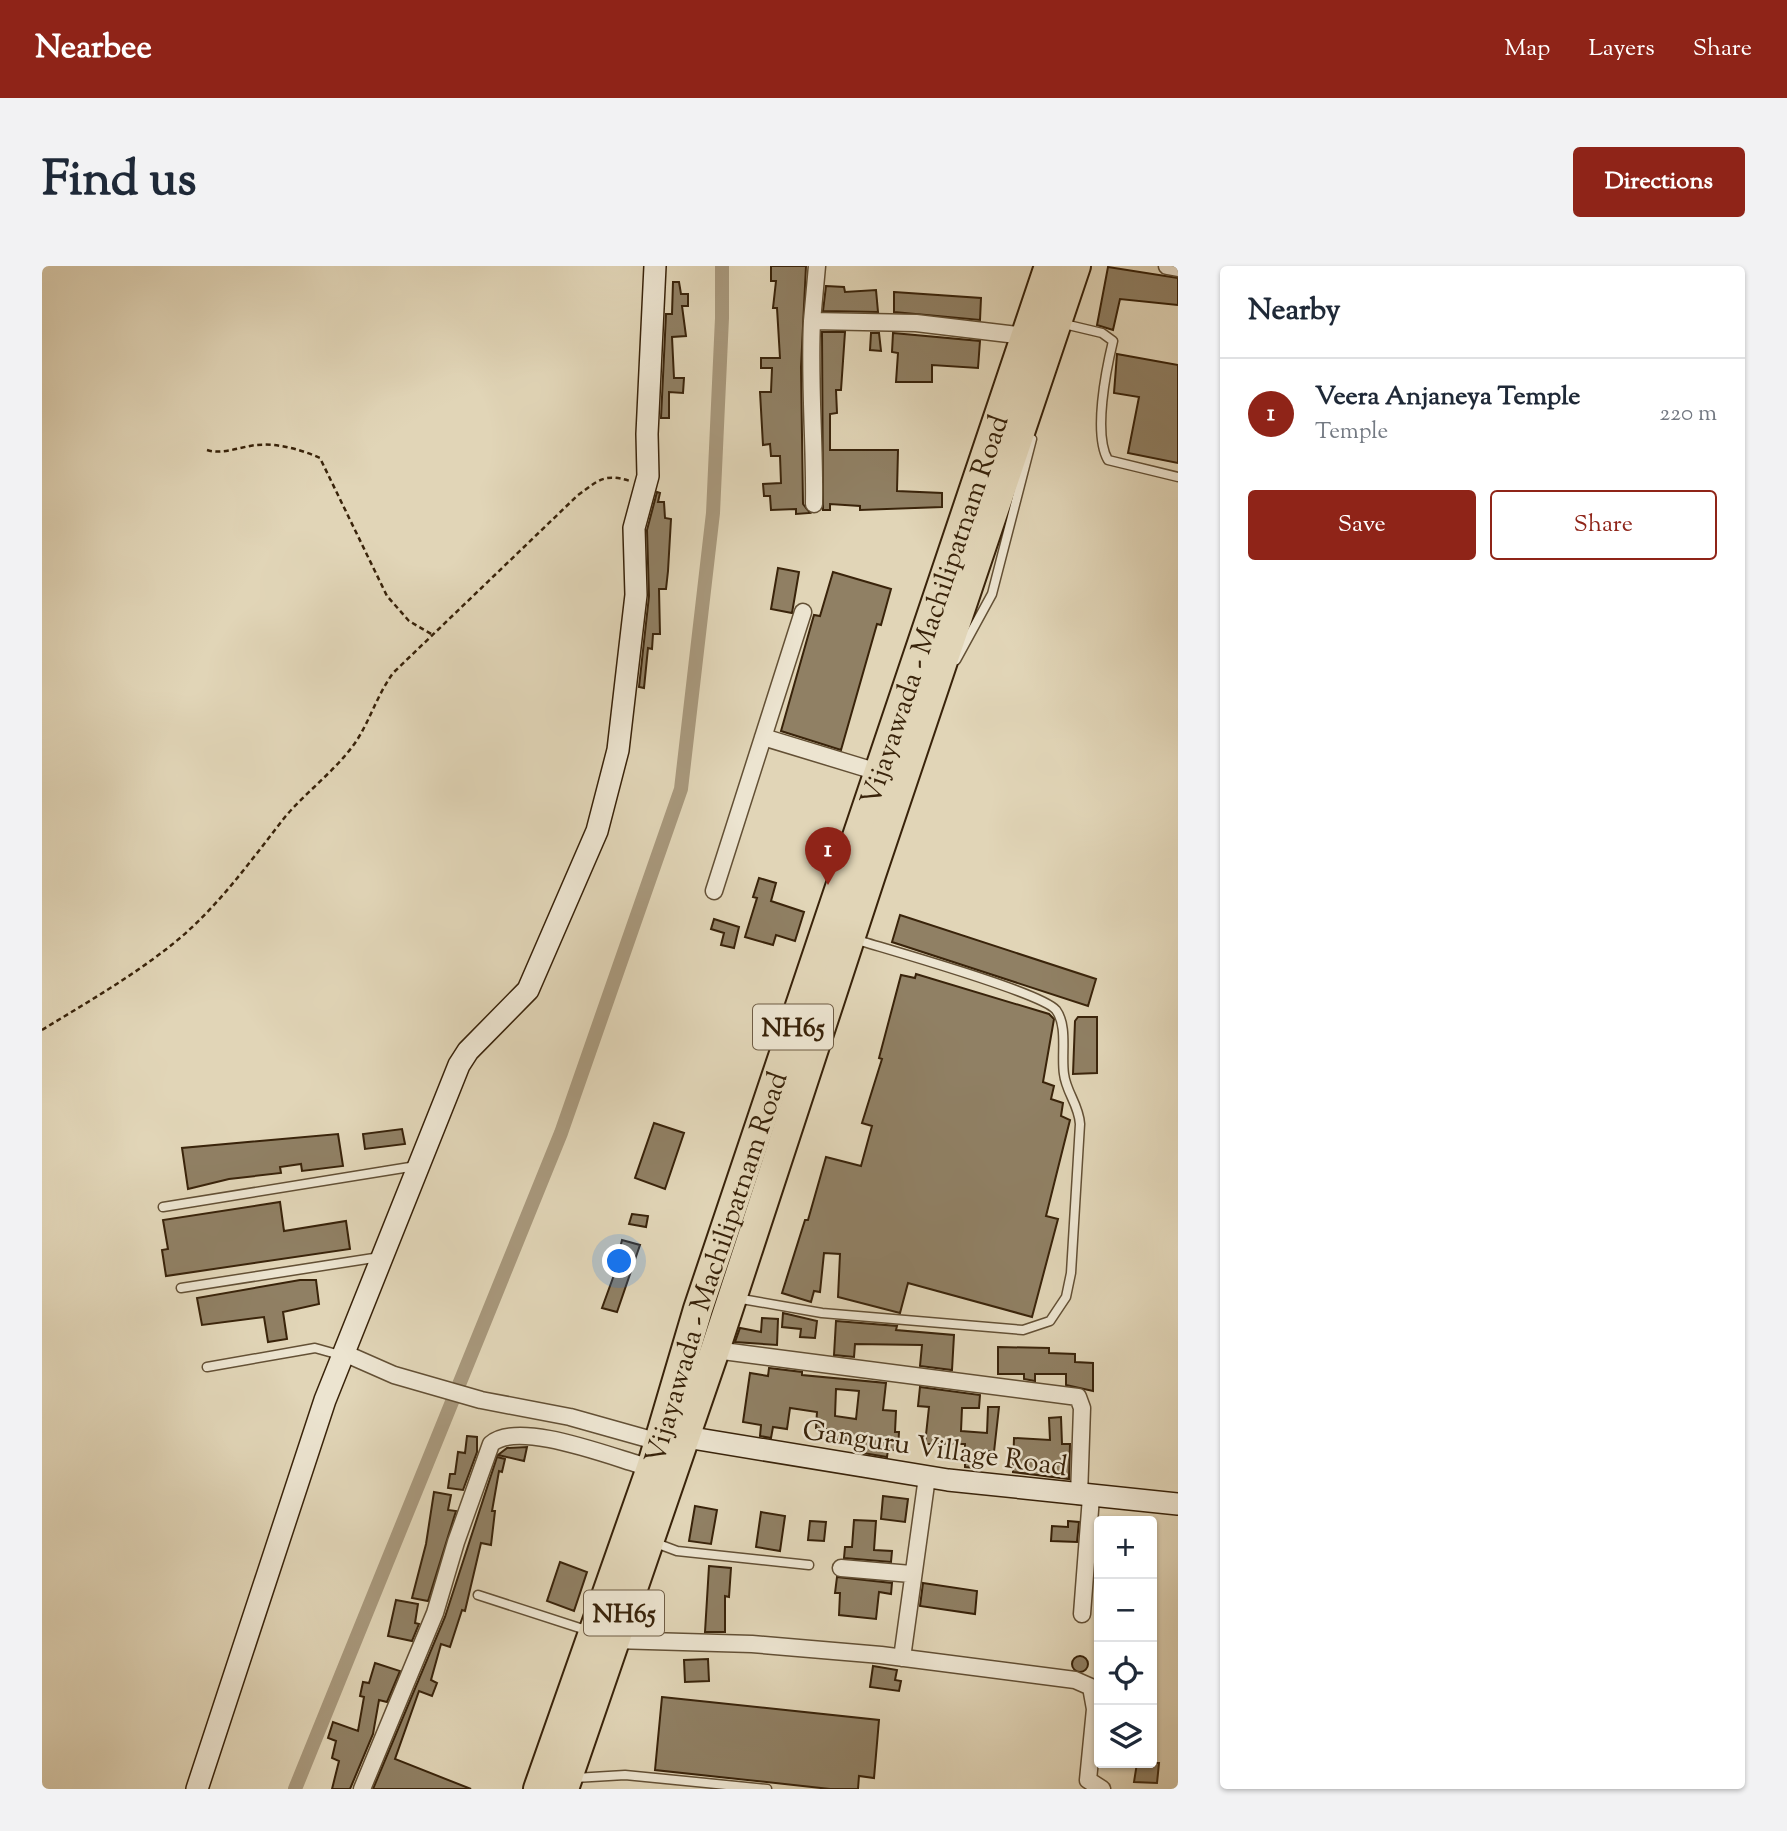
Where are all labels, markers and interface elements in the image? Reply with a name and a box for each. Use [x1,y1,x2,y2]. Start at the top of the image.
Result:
text: Nearbee [35,25,152,73]
text: Map [1504,32,1550,66]
text: Layers [1588,32,1655,66]
text: Share [1693,32,1752,66]
text: Find us [42,147,196,217]
button: Directions [1573,147,1745,217]
text: Nearby [1248,290,1340,333]
text: Veera Anjaneya Temple [1315,379,1580,416]
text: 1 [1267,398,1275,431]
text: 220 m [1659,398,1717,431]
street label: Vijayawada - Machilipatnam Road [852,410,1021,811]
text: Temple [1315,416,1388,449]
button: Save [1248,490,1476,560]
button: Share [1490,490,1717,560]
pin: 1 [805,827,851,885]
road number: NH65 [753,1004,833,1049]
street label: Vijayawada - Machilipatnam Road [636,1067,799,1469]
your location [602,1244,636,1278]
street label: Ganguru Village Road [800,1412,1070,1488]
map controls [1094,1516,1157,1768]
button: + [1094,1516,1157,1579]
button: − [1094,1579,1157,1642]
road number: NH65 [584,1590,664,1636]
button: locate [1094,1642,1157,1705]
button: layers [1094,1705,1157,1768]

